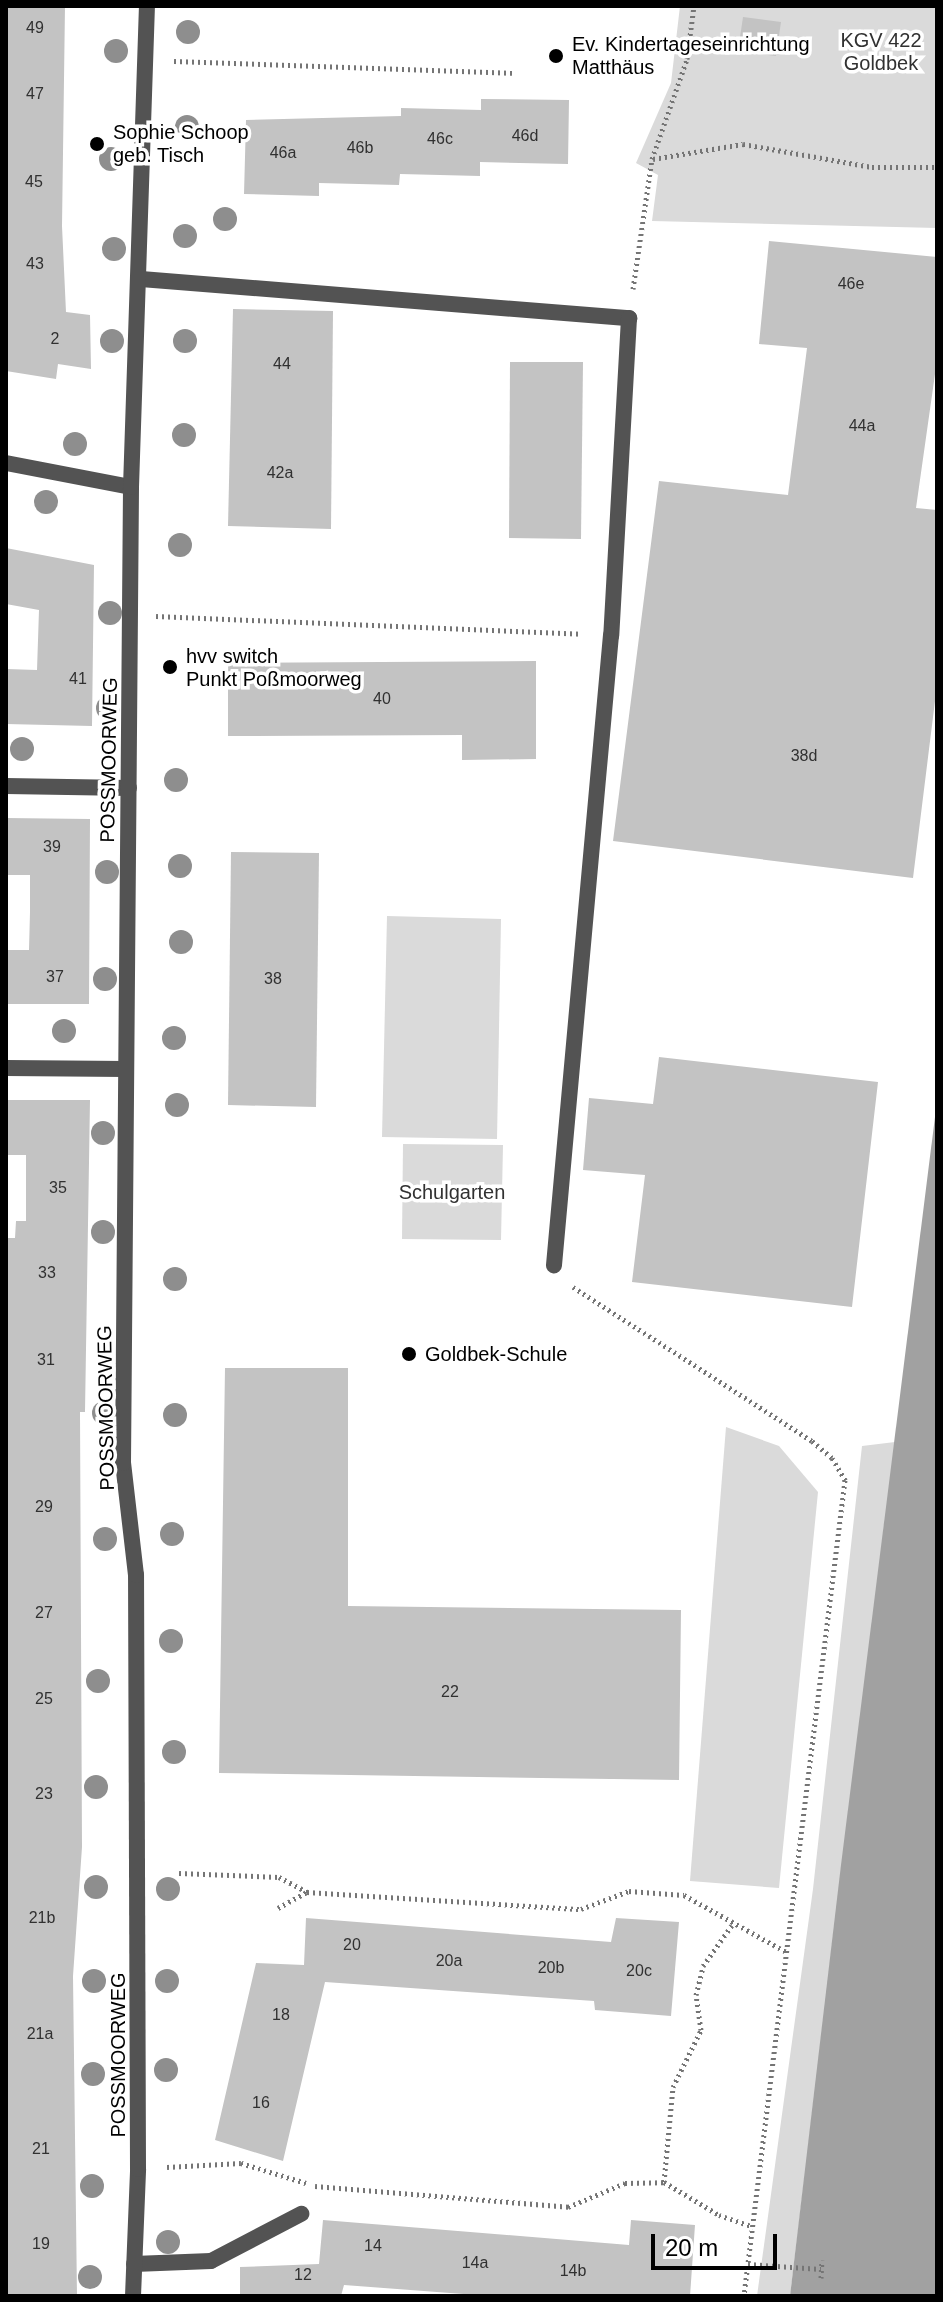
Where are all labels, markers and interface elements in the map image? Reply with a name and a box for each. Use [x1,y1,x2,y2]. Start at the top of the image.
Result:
house number: 49 [26,18,44,38]
park label: KGV 422 Goldbek [840,28,922,75]
place label: Ev. Kindertageseinrichtung Matthäus [572,32,810,79]
marker: Ev. Kindertageseinrichtung Matthäus [547,47,565,65]
house number: 47 [26,84,44,104]
place label: Sophie Schoop geb. Tisch [113,120,249,167]
house number: 46d [512,126,538,146]
house number: 46c [427,129,453,149]
marker: Sophie Schoop geb. Tisch [88,135,106,153]
house number: 46b [347,138,373,158]
house number: 46a [270,143,296,163]
house number: 45 [25,172,43,192]
house number: 43 [26,254,44,274]
house number: 46e [838,274,864,294]
house number: 2 [51,329,59,349]
house number: 44 [273,354,291,374]
house number: 44a [849,416,875,436]
house number: 42a [267,463,293,483]
place label: hvv switch Punkt Poßmoorweg [186,644,362,691]
marker: hvv switch Punkt Poßmoorweg [161,658,179,676]
house number: 41 [69,669,87,689]
street label: POSSMOORWEG [96,677,122,843]
house number: 40 [373,689,391,709]
house number: 38d [791,746,817,766]
house number: 39 [43,837,61,857]
house number: 37 [46,967,64,987]
house number: 38 [264,969,282,989]
house number: 35 [49,1178,67,1198]
park label: Schulgarten [399,1180,505,1204]
house number: 33 [38,1263,56,1283]
street label: POSSMOORWEG [93,1325,119,1491]
place label: Goldbek-Schule [425,1342,567,1366]
marker: Goldbek-Schule [400,1345,418,1363]
house number: 31 [37,1350,55,1370]
house number: 29 [35,1497,53,1517]
house number: 27 [35,1603,53,1623]
house number: 22 [441,1682,459,1702]
house number: 25 [35,1689,53,1709]
house number: 23 [35,1784,53,1804]
house number: 21b [29,1908,55,1928]
house number: 20 [343,1935,361,1955]
house number: 20a [436,1951,462,1971]
house number: 20b [538,1958,564,1978]
house number: 20c [626,1961,652,1981]
street label: POSSMOORWEG [106,1972,130,2138]
house number: 18 [272,2005,290,2025]
house number: 21a [27,2024,53,2044]
house number: 16 [252,2093,270,2113]
house number: 21 [32,2139,50,2159]
scale bar [655,2218,781,2268]
house number: 19 [32,2234,50,2254]
text: 20 m [665,2234,718,2261]
house number: 14 [364,2236,382,2256]
house number: 14a [462,2253,488,2273]
house number: 14b [560,2261,586,2281]
house number: 12 [294,2265,312,2285]

